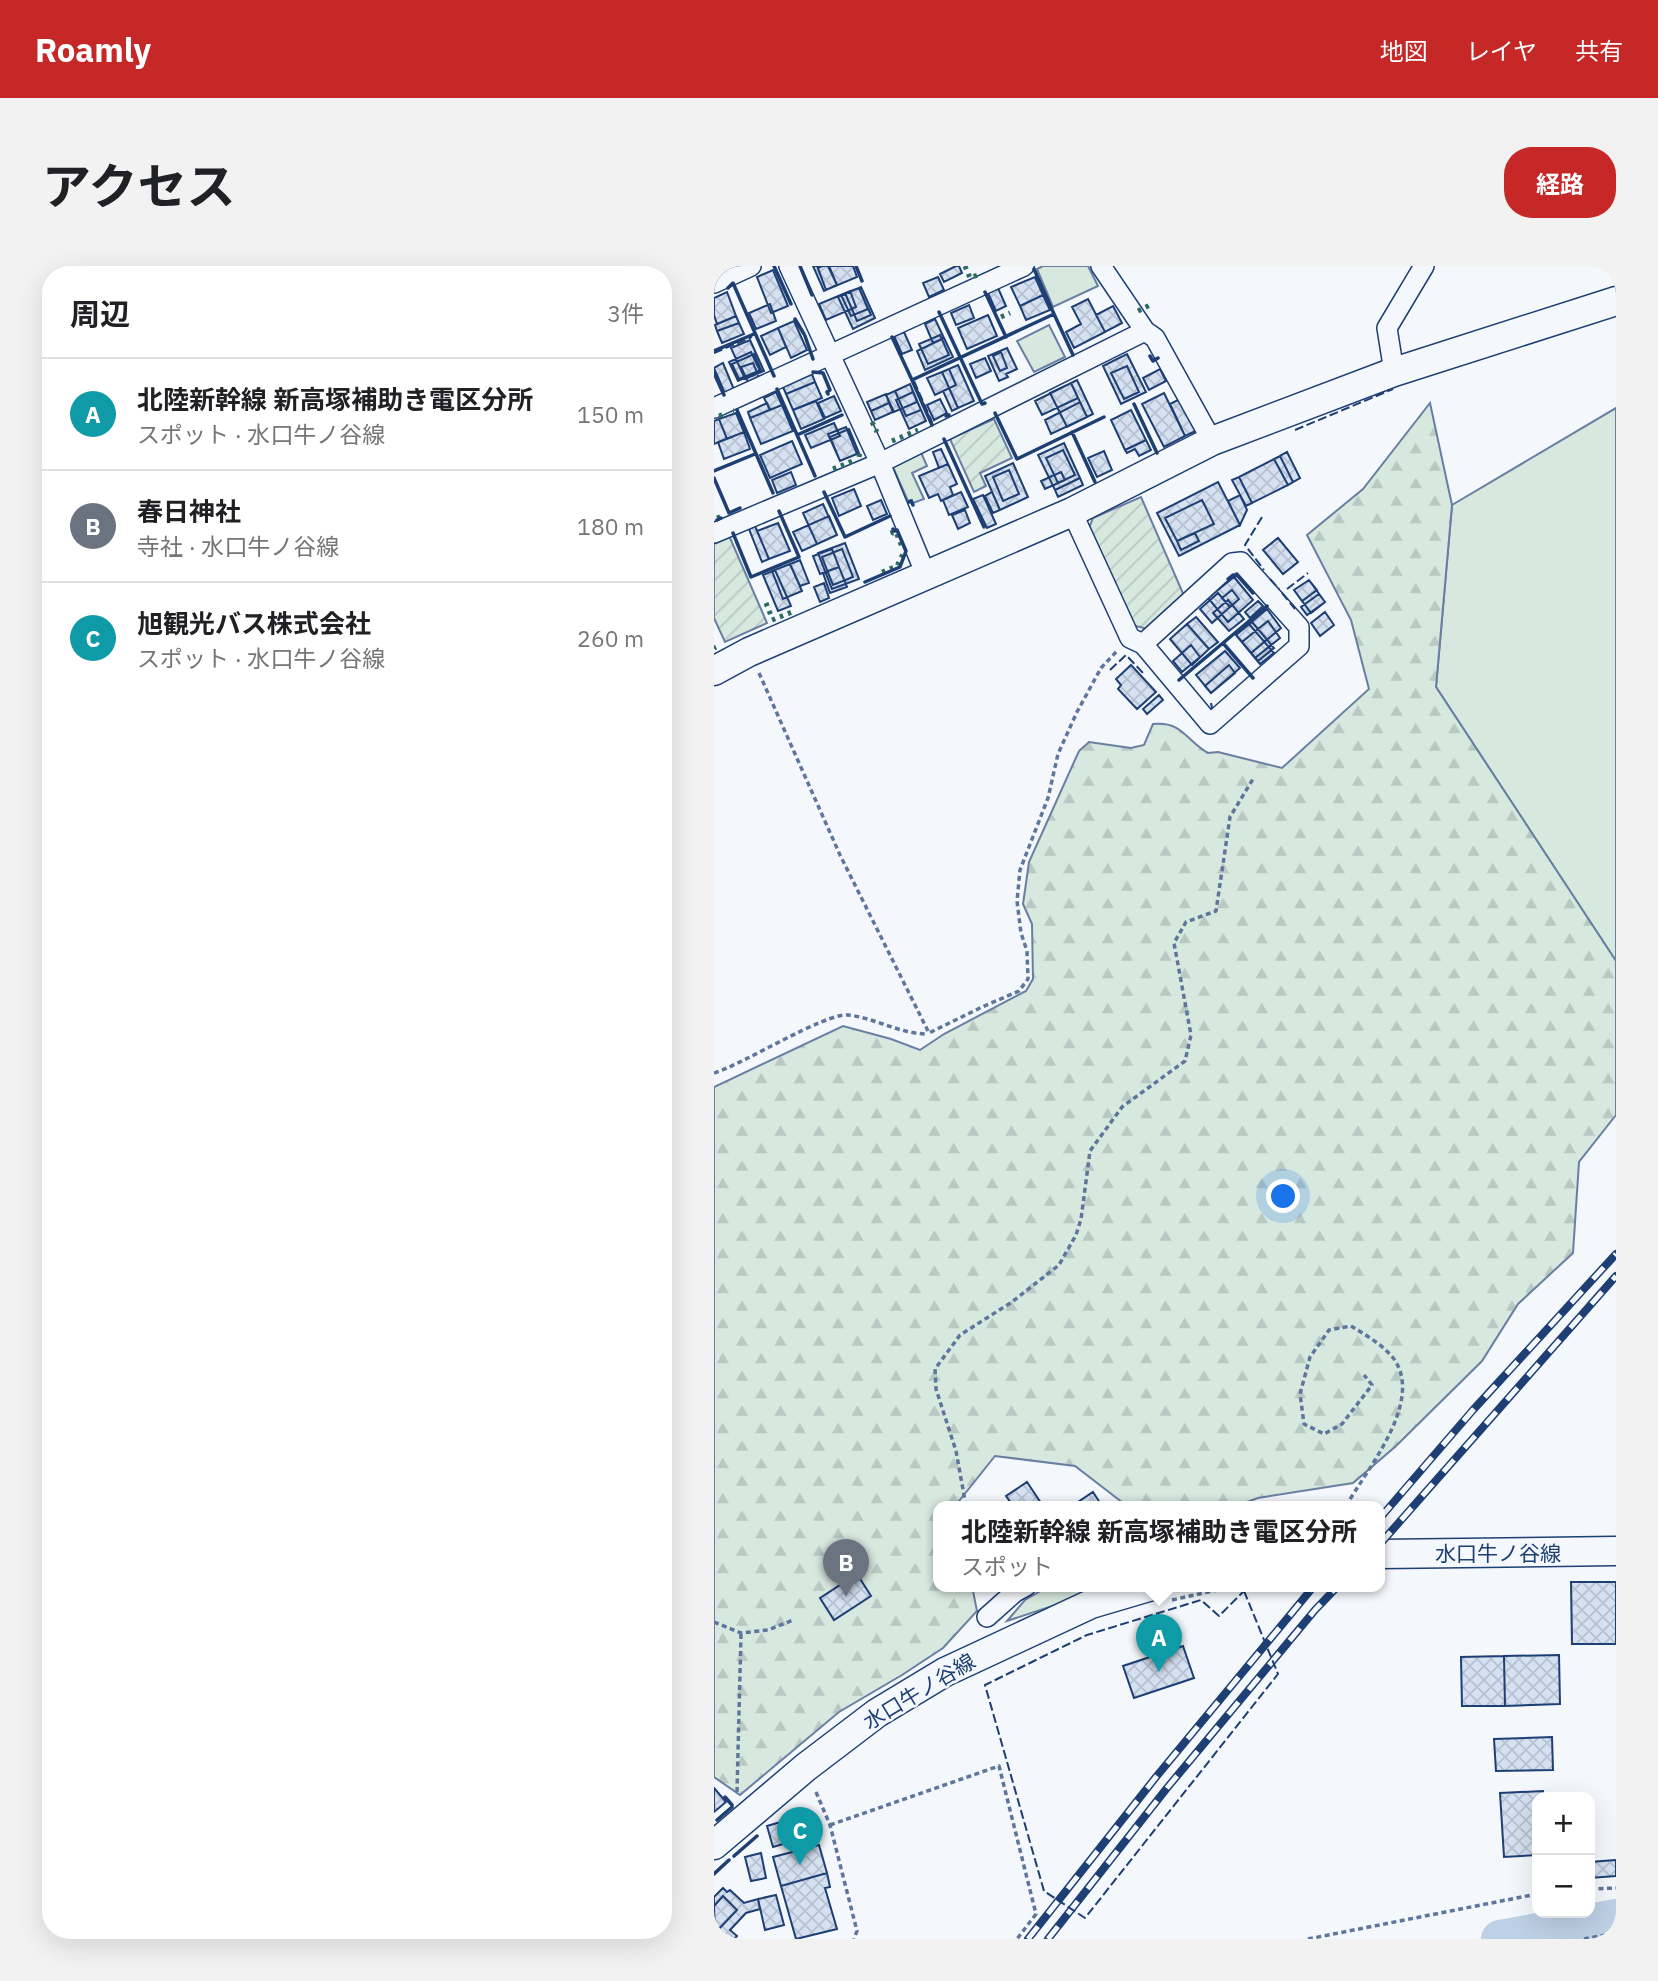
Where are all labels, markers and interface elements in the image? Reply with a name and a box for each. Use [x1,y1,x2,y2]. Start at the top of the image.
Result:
text: Roamly [35,28,151,71]
text: 地図 [1380,35,1428,67]
text: レイヤ [1466,35,1537,67]
text: 共有 [1575,35,1623,67]
button: 経路 [1504,147,1616,218]
text: アクセス [42,154,236,217]
text: 周辺 [70,294,130,333]
text: 3件 [607,298,644,328]
text: 北陸新幹線 新高塚補助き電区分所 [137,382,533,416]
text: A [85,399,101,429]
text: 150 m [577,399,644,429]
text: スポット · 水口牛ノ谷線 [137,419,385,449]
text: 春日神社 [137,494,241,528]
text: B [85,511,101,541]
text: 180 m [577,511,644,541]
text: 寺社 · 水口牛ノ谷線 [137,531,339,561]
text: 旭観光バス株式会社 [137,606,371,640]
text: C [86,623,100,653]
text: 260 m [577,623,644,653]
text: スポット · 水口牛ノ谷線 [137,643,385,673]
your location [1266,1179,1300,1213]
popup [933,1501,1385,1592]
text: 北陸新幹線 新高塚補助き電区分所 [961,1514,1357,1548]
pin: B [823,1539,869,1597]
street label: 水口牛ノ谷線 [1435,1539,1561,1567]
text: スポット [961,1551,1053,1581]
pin: A [1136,1614,1182,1672]
street label: 水口牛ノ谷線 [858,1647,980,1735]
map controls [1532,1792,1595,1918]
button: + [1532,1792,1595,1855]
pin: C [777,1807,823,1865]
button: − [1532,1855,1595,1918]

